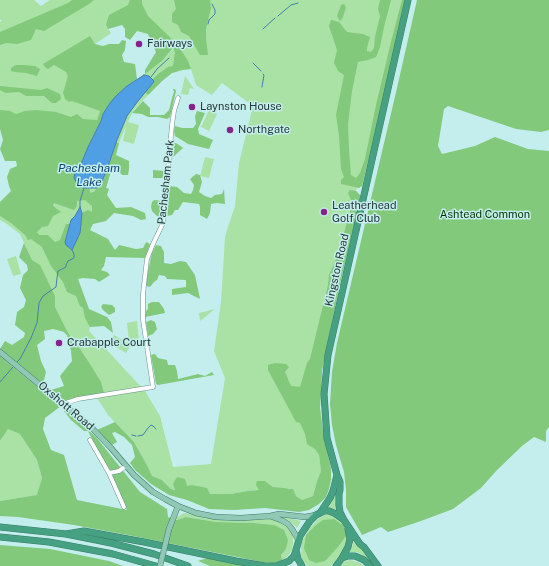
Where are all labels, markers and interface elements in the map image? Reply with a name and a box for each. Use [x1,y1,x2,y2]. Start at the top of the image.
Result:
place label: Fairways [147,37,192,51]
marker: Fairways [134,39,144,49]
place label: Laynston House [200,100,282,114]
marker: Laynston House [187,102,197,112]
place label: Northgate [238,123,290,137]
marker: Northgate [225,125,235,135]
street label: Pachesham Park [155,139,177,225]
water label: Pachesham Lake [58,161,120,189]
place label: Leatherhead Golf Club [332,199,396,225]
marker: Leatherhead Golf Club [319,207,329,217]
park label: Ashtead Common [440,208,530,222]
street label: Kingston Road [322,232,352,308]
place label: Crabapple Court [67,336,151,350]
marker: Crabapple Court [54,338,64,348]
street label: Oxshott Road [36,379,96,433]

